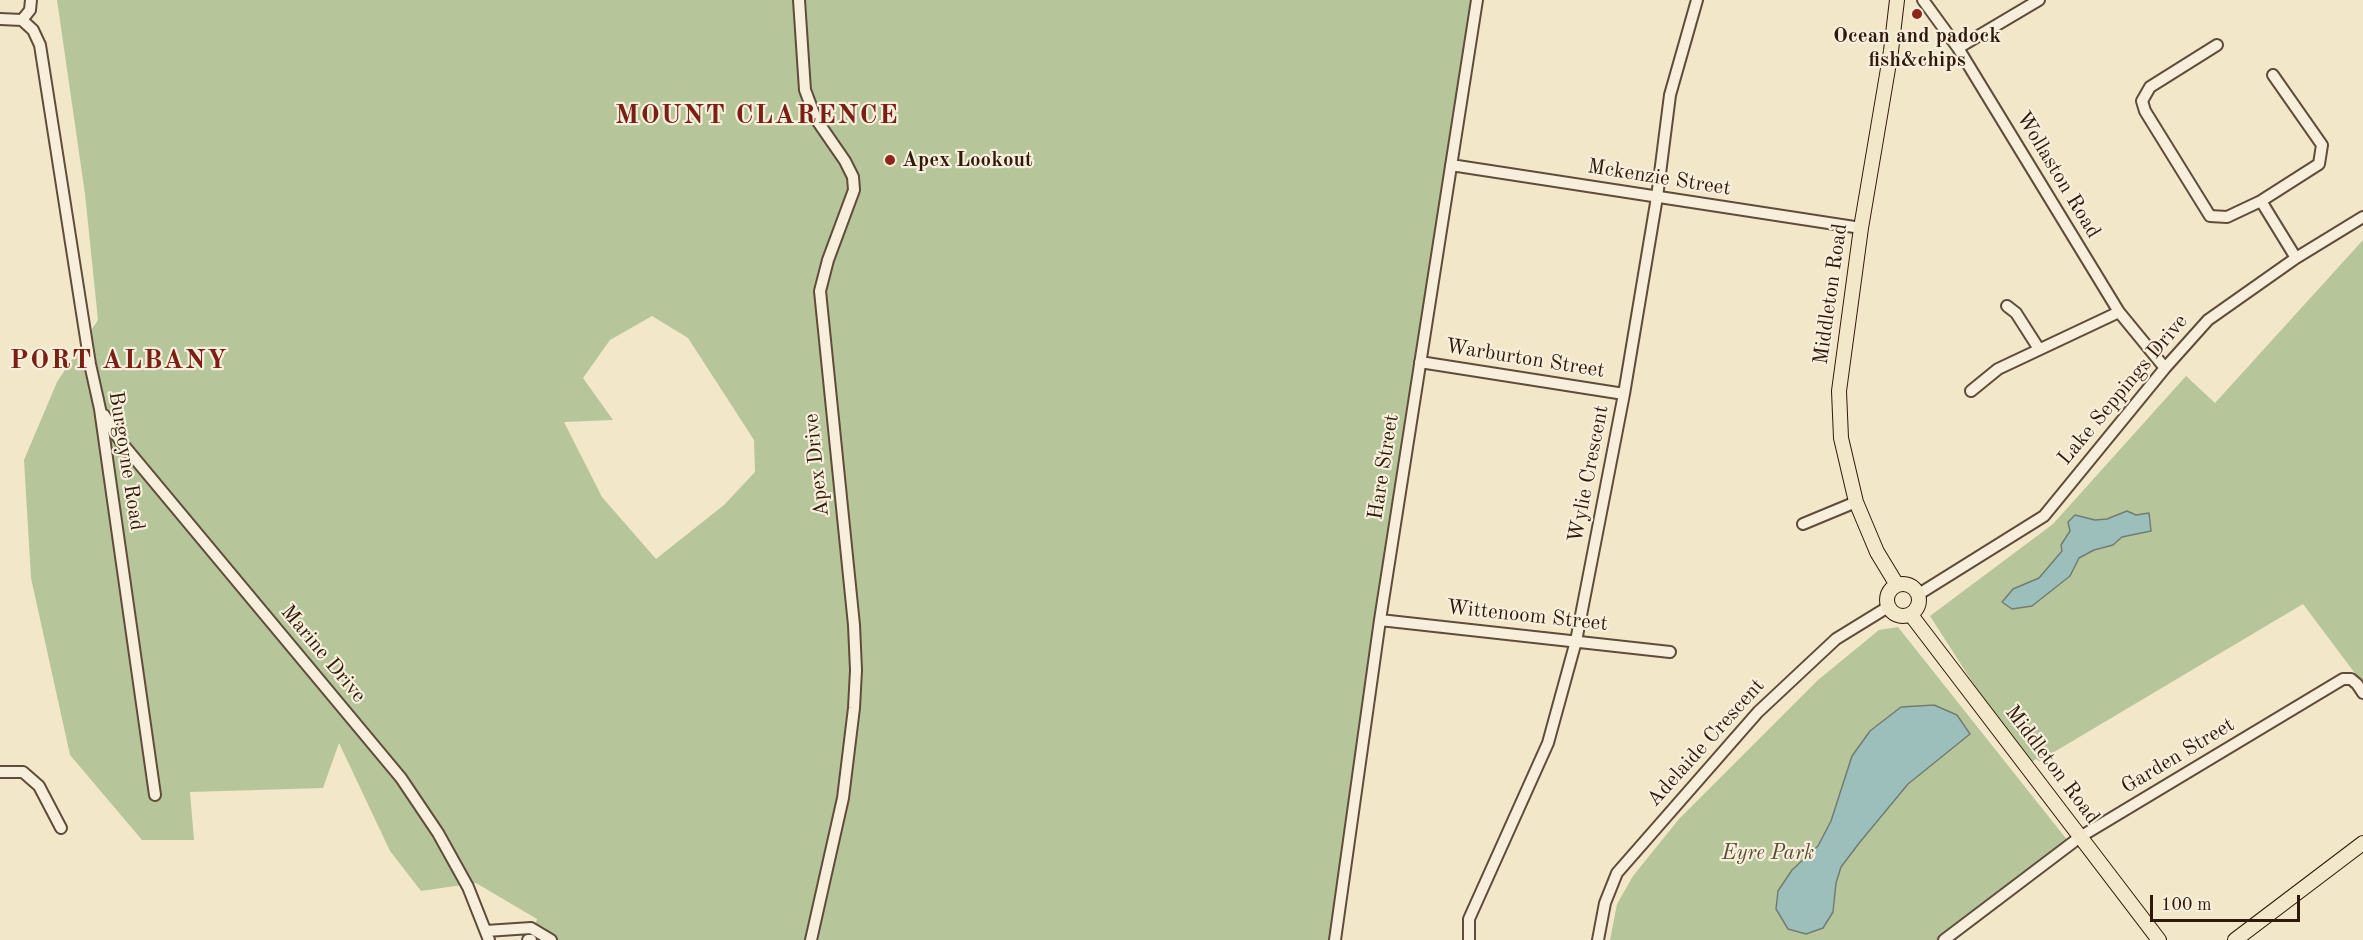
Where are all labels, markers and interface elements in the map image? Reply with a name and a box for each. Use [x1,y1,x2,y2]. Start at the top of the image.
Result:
marker: Ocean and padock fish&chips [1910,7,1924,21]
place label: Ocean and padock fish&chips [1833,23,2001,73]
district label: MOUNT CLARENCE [615,100,899,132]
street label: Wollaston Road [2010,107,2106,243]
place label: Apex Lookout [902,147,1033,173]
marker: Apex Lookout [883,153,897,167]
street label: Mckenzie Street [1586,154,1732,202]
street label: Middleton Road [1809,222,1853,366]
street label: Lake Seppings Drive [2053,309,2193,471]
street label: Warburton Street [1444,334,1606,384]
district label: PORT ALBANY [10,345,228,377]
street label: Burgoyne Road [103,389,149,533]
street label: Wylie Crescent [1563,403,1615,545]
street label: Apex Drive [799,412,835,518]
street label: Hare Street [1363,412,1405,522]
street label: Wittenoom Street [1445,595,1609,637]
street label: Marine Drive [275,600,371,708]
street label: Adelaide Crescent [1642,674,1770,812]
street label: Middleton Road [1999,701,2105,829]
street label: Garden Street [2117,712,2239,800]
park label: Eyre Park [1722,840,1814,866]
scale bar [2153,883,2303,921]
text: 100 m [2161,896,2212,914]

